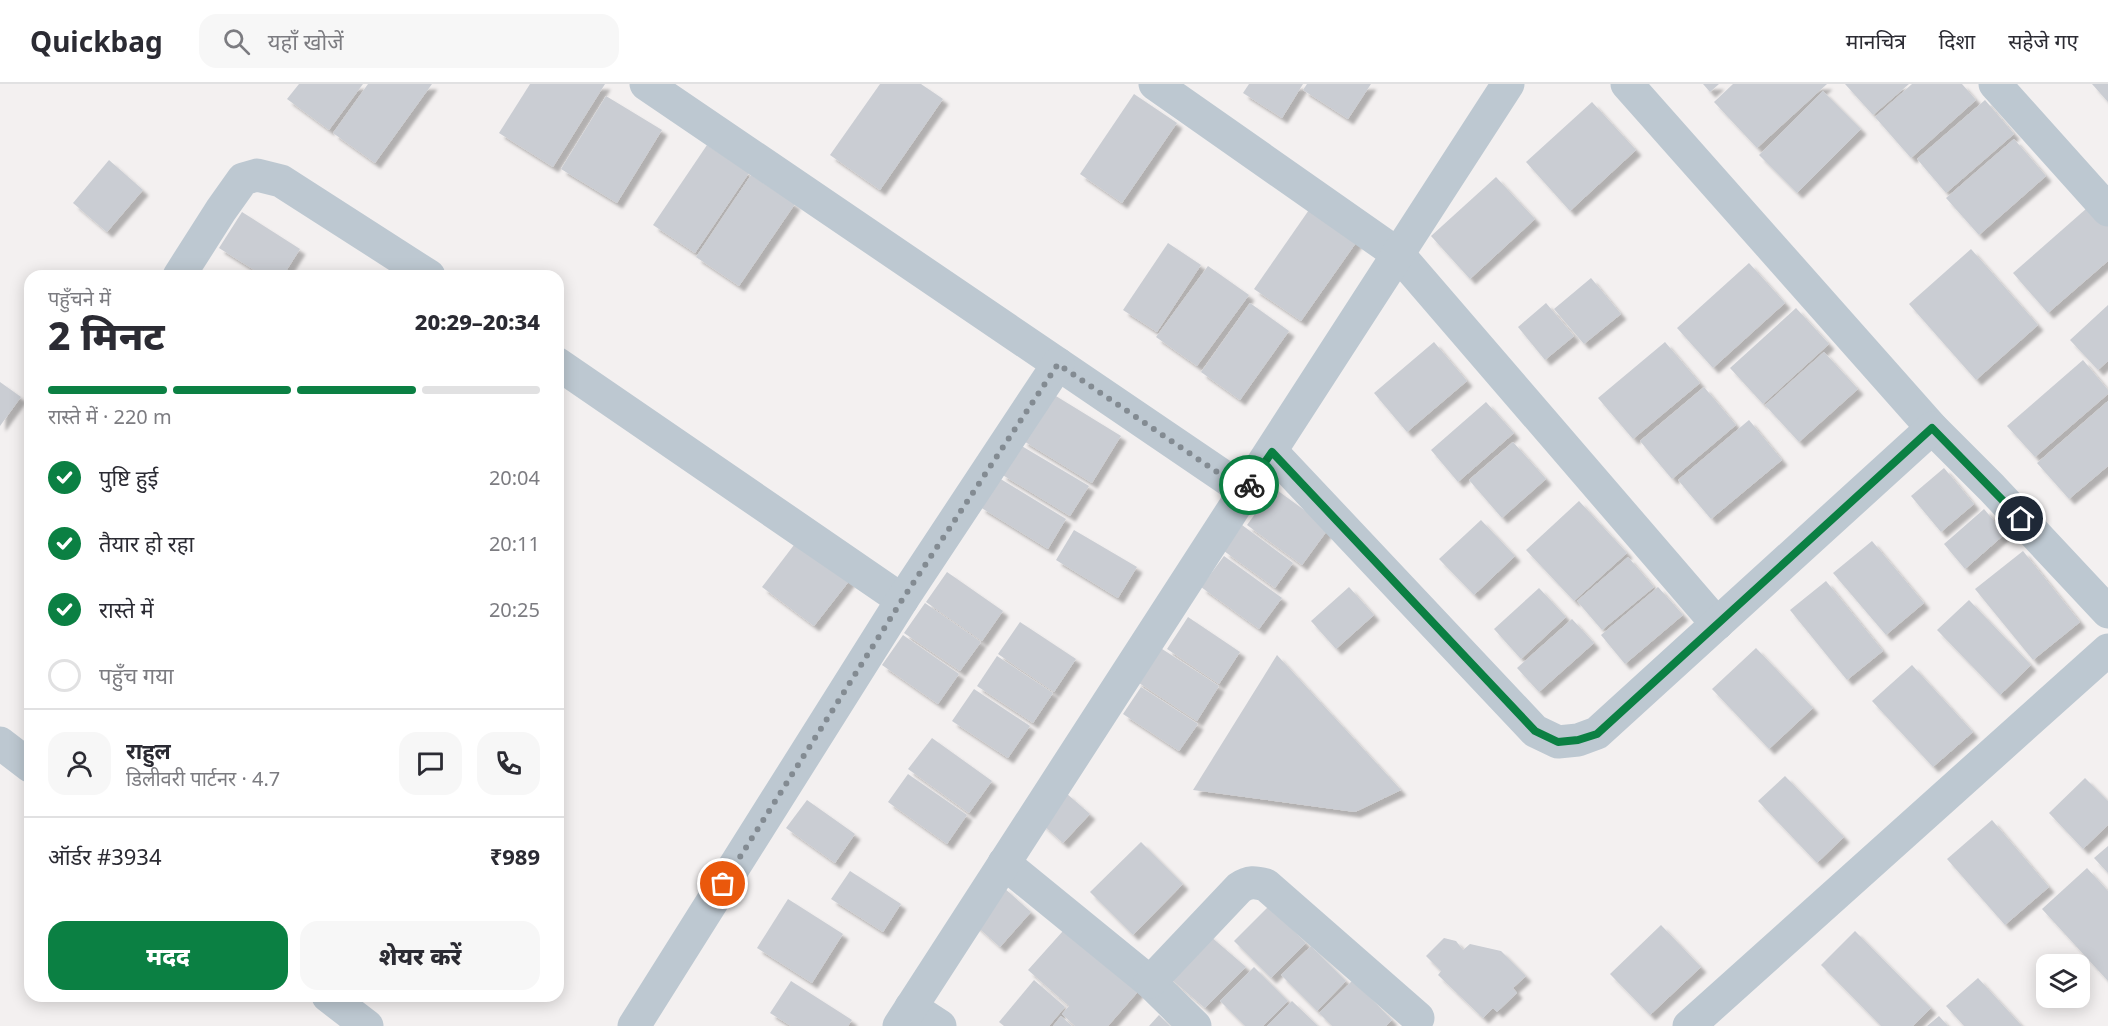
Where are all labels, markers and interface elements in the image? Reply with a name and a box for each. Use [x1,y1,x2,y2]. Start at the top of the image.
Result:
search box [199,14,619,68]
text: Quickbag [30,22,163,60]
icon: search [220,25,253,58]
text: यहाँ खोजें [268,26,344,56]
text: मानचित्र [1846,27,1906,55]
text: दिशा [1939,27,1975,55]
text: सहेजे गए [2008,27,2078,55]
text: पहुँचने में [48,285,111,312]
text: 20:29–20:34 [415,306,540,336]
text: 2 मिनट [48,308,165,361]
text: रास्ते में · 220 m [48,403,172,430]
courier [1219,455,1279,515]
icon: check [48,461,81,494]
text: पुष्टि हुई [99,462,158,492]
text: 20:04 [489,464,540,491]
icon: bike [1233,469,1266,502]
pin [1995,493,2046,544]
icon: home [2004,502,2037,535]
icon: check [48,527,81,560]
text: तैयार हो रहा [99,528,194,558]
text: 20:11 [489,530,540,557]
icon: check [48,593,81,626]
text: रास्ते में [99,594,154,624]
text: 20:25 [489,596,540,623]
text: पहुँच गया [99,660,174,690]
button: person [48,732,111,795]
button: chat [399,732,462,795]
button: phone [477,732,540,795]
text: राहुल [126,735,171,765]
text: डिलीवरी पार्टनर · 4.7 [126,765,280,792]
text: ऑर्डर #3934 [48,841,162,871]
text: ₹989 [490,841,540,871]
pin [697,858,748,909]
icon: bag [706,867,739,900]
button: मदद [48,921,288,990]
button: शेयर करें [300,921,540,990]
map controls [2036,954,2090,1008]
button: layers [2036,954,2090,1008]

